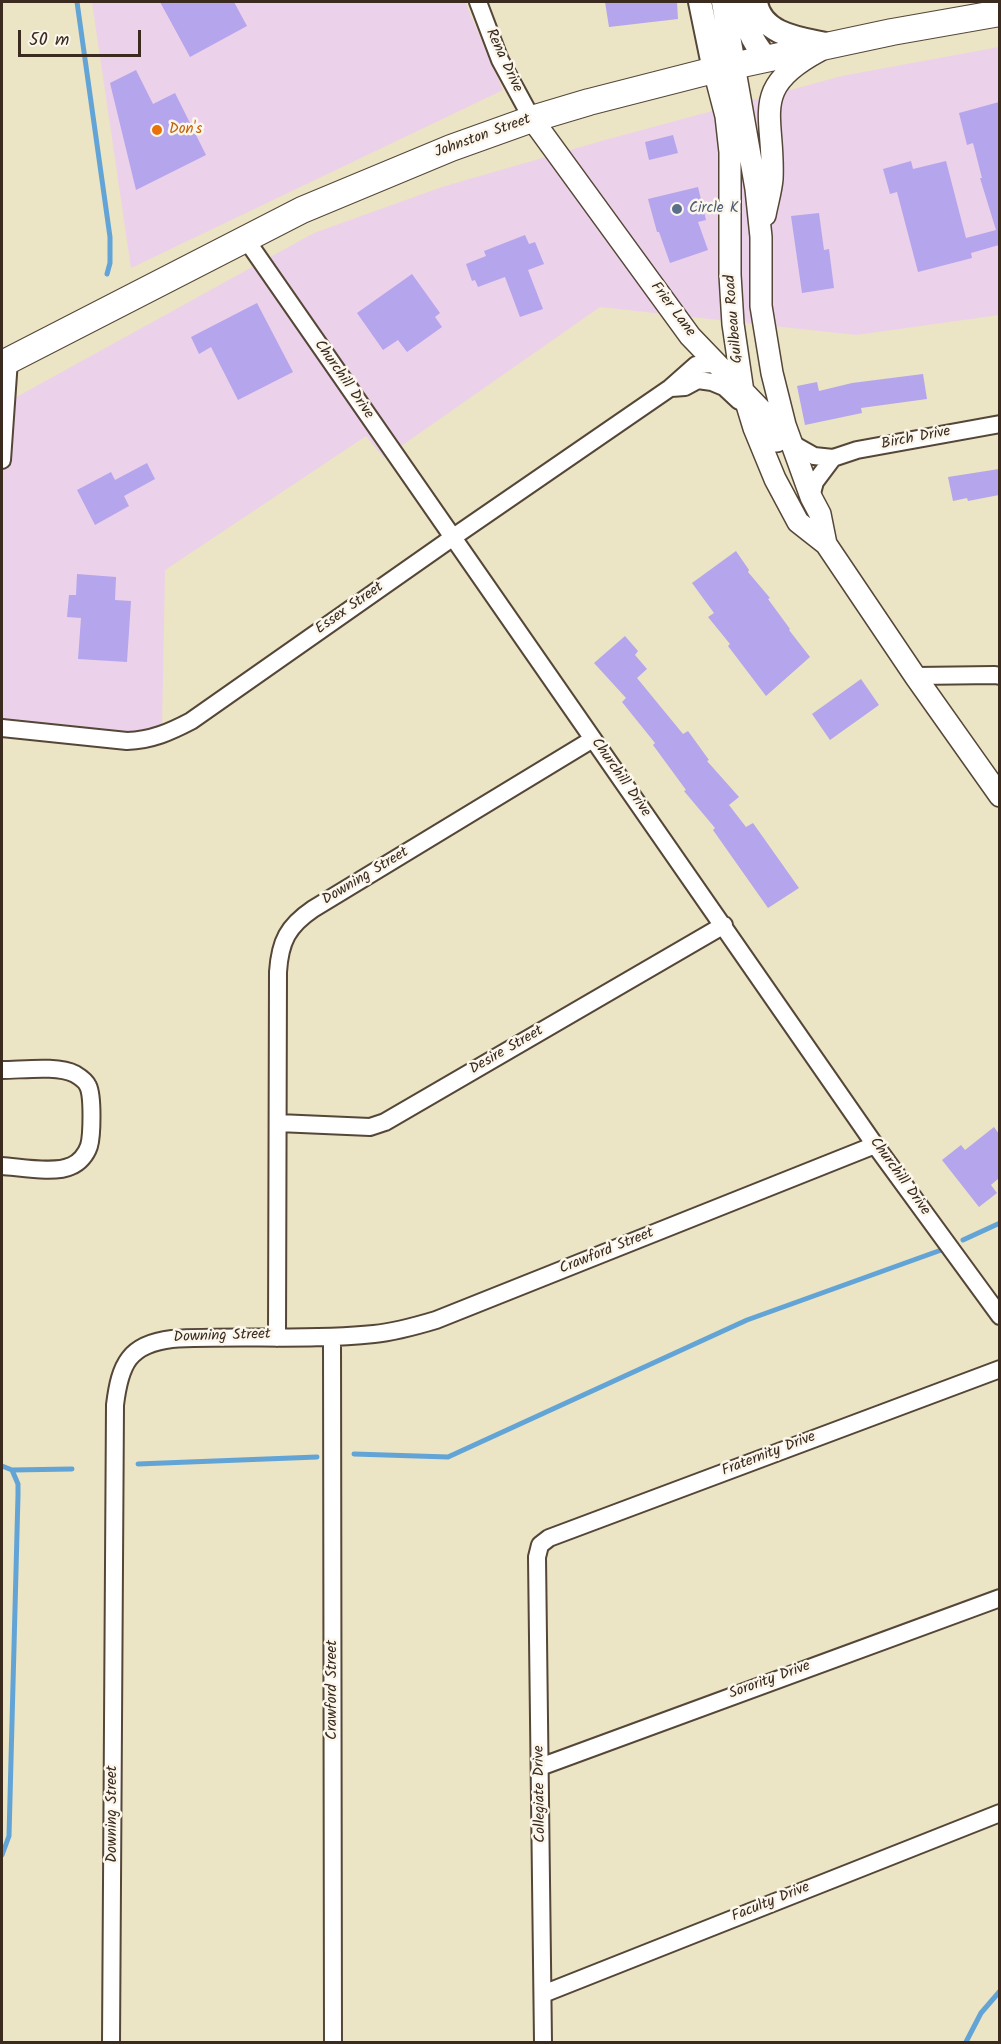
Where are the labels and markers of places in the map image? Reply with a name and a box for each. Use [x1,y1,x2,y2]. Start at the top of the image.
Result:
place label: Don's [169,121,202,139]
marker: Don's [150,123,164,137]
place label: Circle K [689,200,738,218]
marker: Circle K [670,202,684,216]

